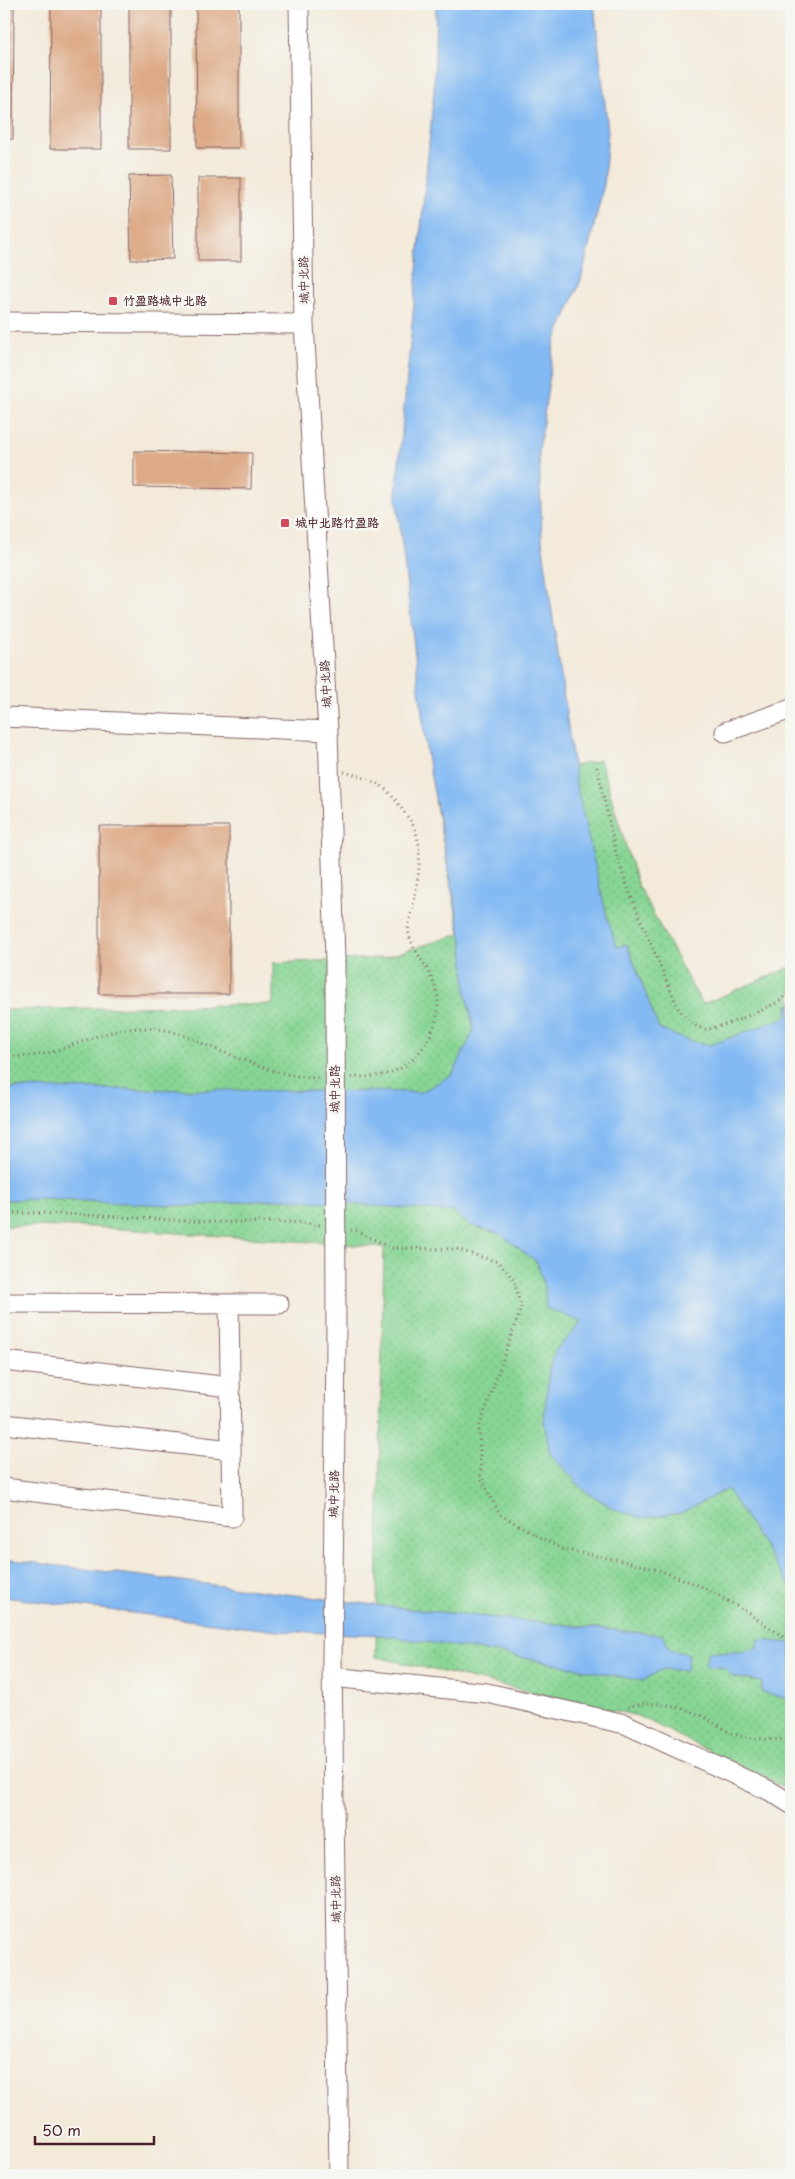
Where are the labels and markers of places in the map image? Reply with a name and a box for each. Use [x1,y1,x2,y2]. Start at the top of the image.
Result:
place label: 竹盈路城中北路 [123,291,207,309]
marker: 竹盈路城中北路 [107,295,119,307]
place label: 城中北路竹盈路 [295,513,379,531]
marker: 城中北路竹盈路 [279,517,291,529]

